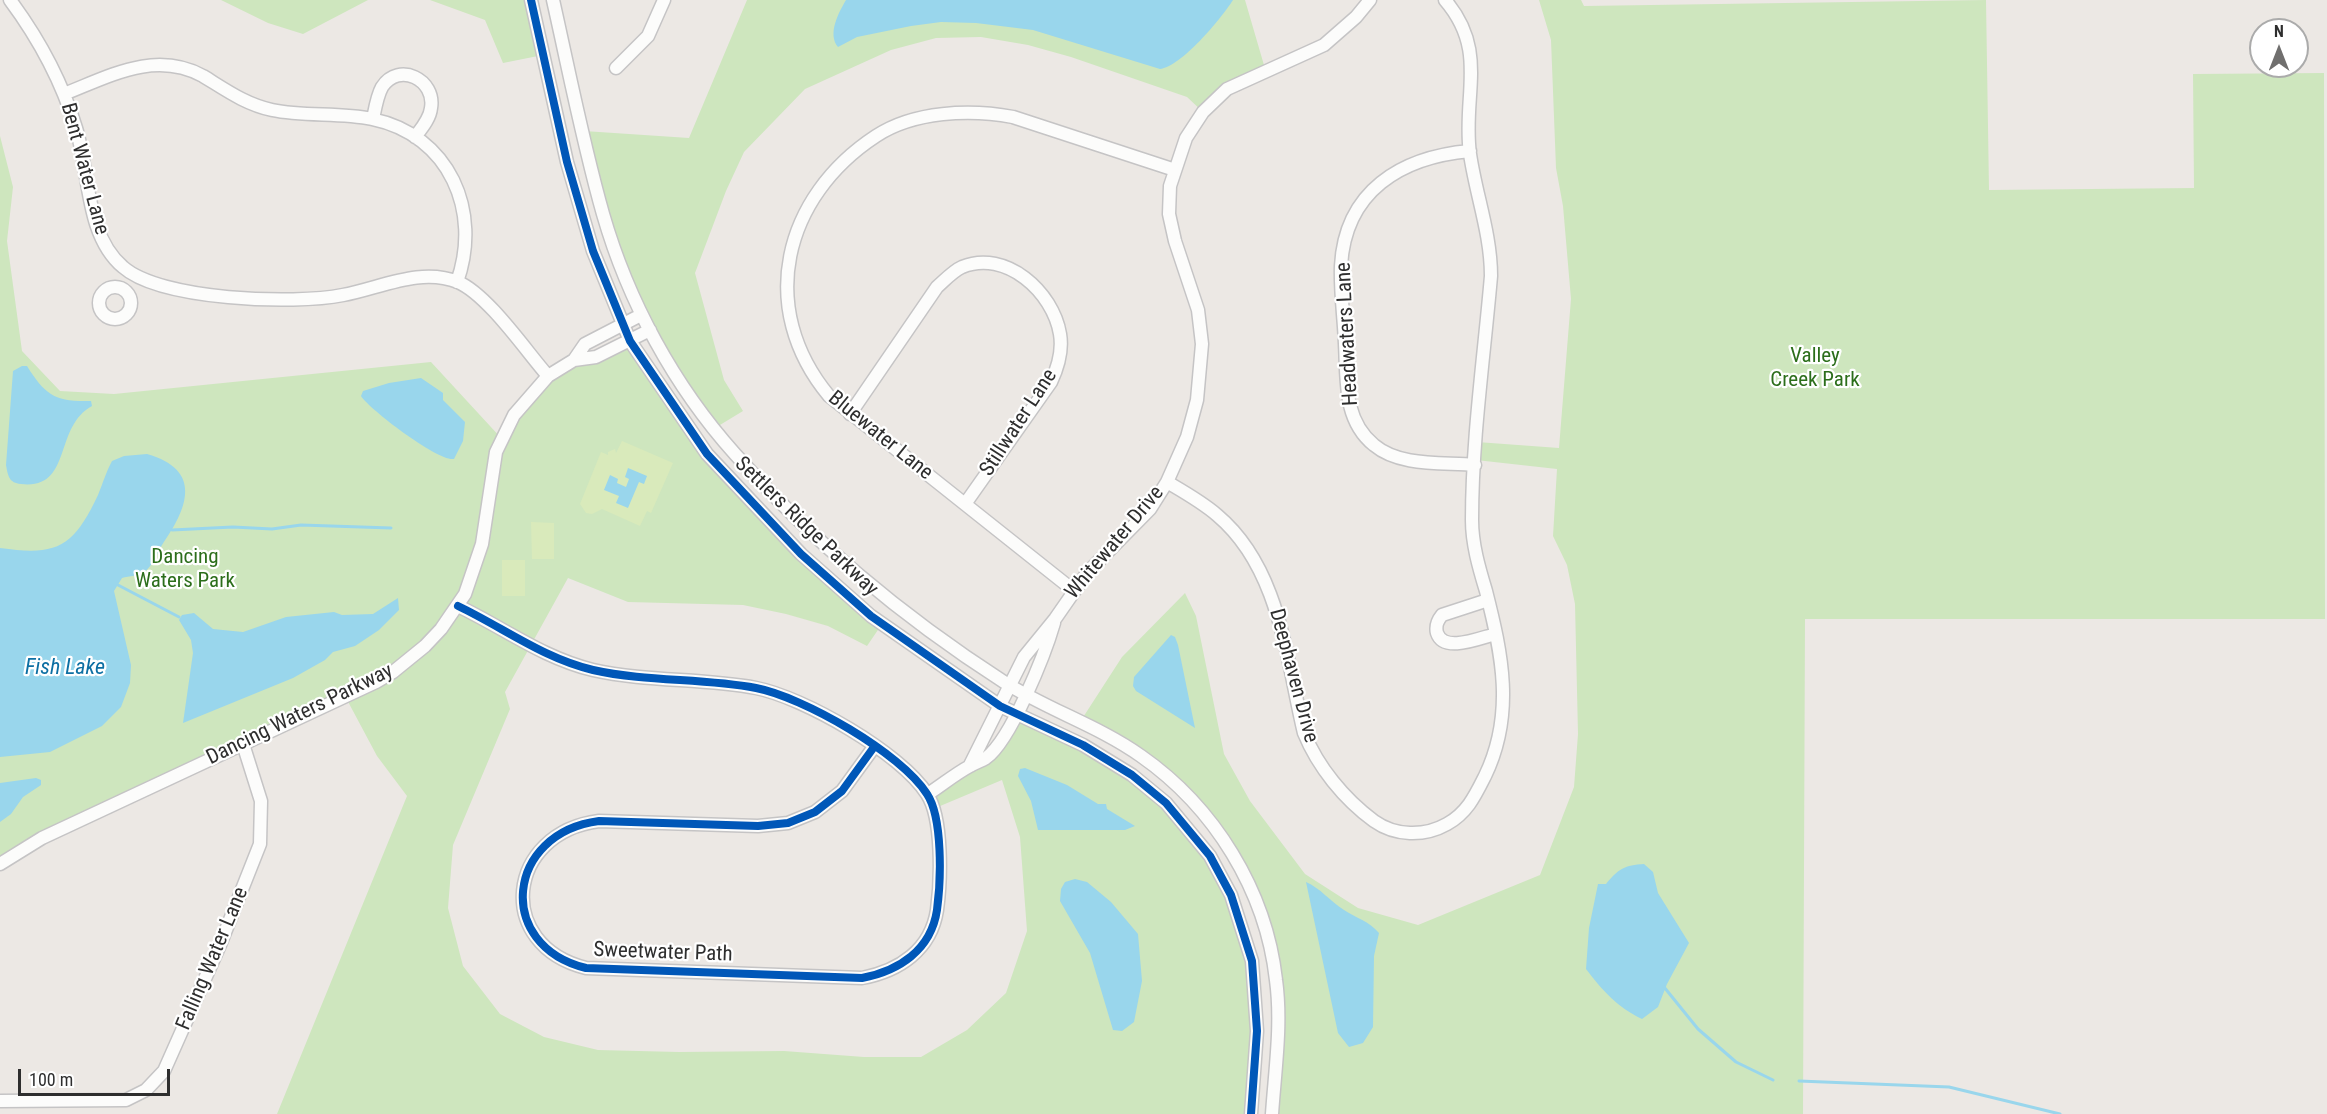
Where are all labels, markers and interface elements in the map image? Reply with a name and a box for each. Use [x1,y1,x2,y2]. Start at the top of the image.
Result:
north arrow [2249,18,2309,78]
text: N [2274,22,2284,41]
street label: Bent Water Lane [54,100,114,238]
street label: Headwaters Lane [1332,261,1364,407]
park label: Valley Creek Park [1770,344,1860,394]
street label: Stillwater Lane [975,365,1063,481]
street label: Bluewater Lane [823,386,937,486]
street label: Settlers Ridge Parkway [729,452,883,602]
street label: Whitewater Drive [1060,481,1170,605]
park label: Dancing Waters Park [135,545,235,595]
street label: Deephaven Drive [1263,606,1323,746]
water label: Fish Lake [25,655,105,681]
street label: Dancing Waters Parkway [203,659,397,771]
street label: Falling Water Lane [172,884,254,1034]
street label: Sweetwater Path [593,938,733,968]
scale bar [21,1057,172,1095]
text: 100 m [29,1069,73,1090]

